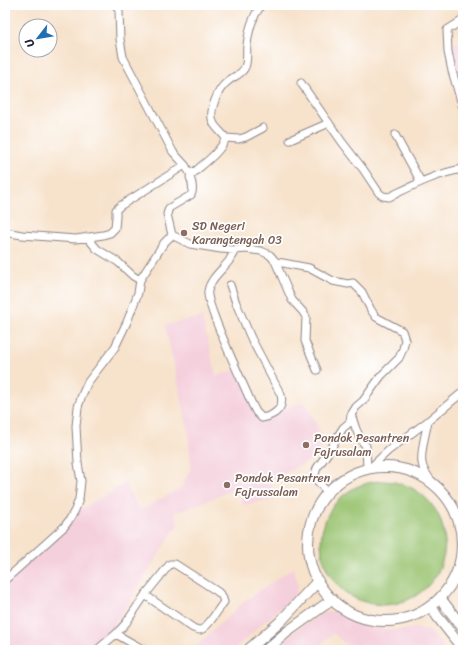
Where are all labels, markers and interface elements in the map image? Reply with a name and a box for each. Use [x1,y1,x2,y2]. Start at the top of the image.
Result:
north arrow [18,18,58,58]
text: U [19,34,40,51]
place label: SD Negeri Karangtengah 03 [192,215,282,251]
marker: SD Negeri Karangtengah 03 [179,228,189,238]
place label: Pondok Pesantren Fajrusalam [314,427,410,463]
marker: Pondok Pesantren Fajrusalam [301,440,311,450]
place label: Pondok Pesantren Fajrussalam [235,467,331,503]
marker: Pondok Pesantren Fajrussalam [222,480,232,490]

